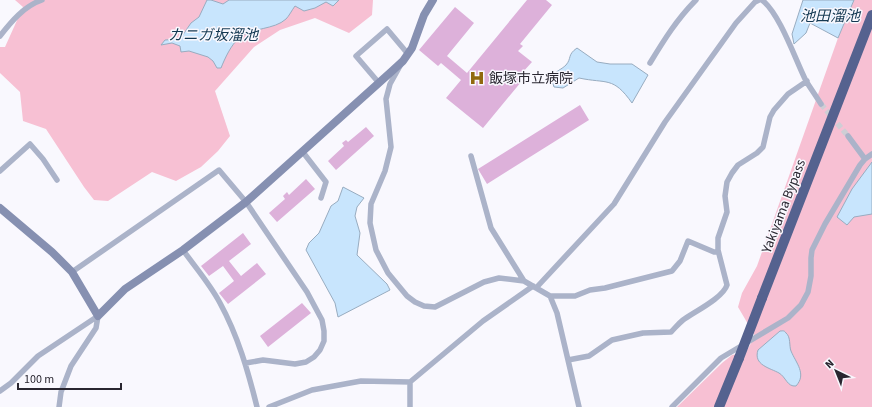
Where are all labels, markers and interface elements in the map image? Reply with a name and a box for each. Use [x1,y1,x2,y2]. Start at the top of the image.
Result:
water label: 池田溜池 [800,6,862,27]
water label: カニガ坂溜池 [168,25,260,46]
hospital icon: 飯塚市立病院 [468,69,486,87]
place label: 飯塚市立病院 [489,69,573,89]
street label: Yakiyama Bypass [757,157,811,257]
north arrow [816,351,856,391]
text: N [822,356,837,372]
scale bar [18,365,121,391]
text: 100 m [24,371,54,388]

